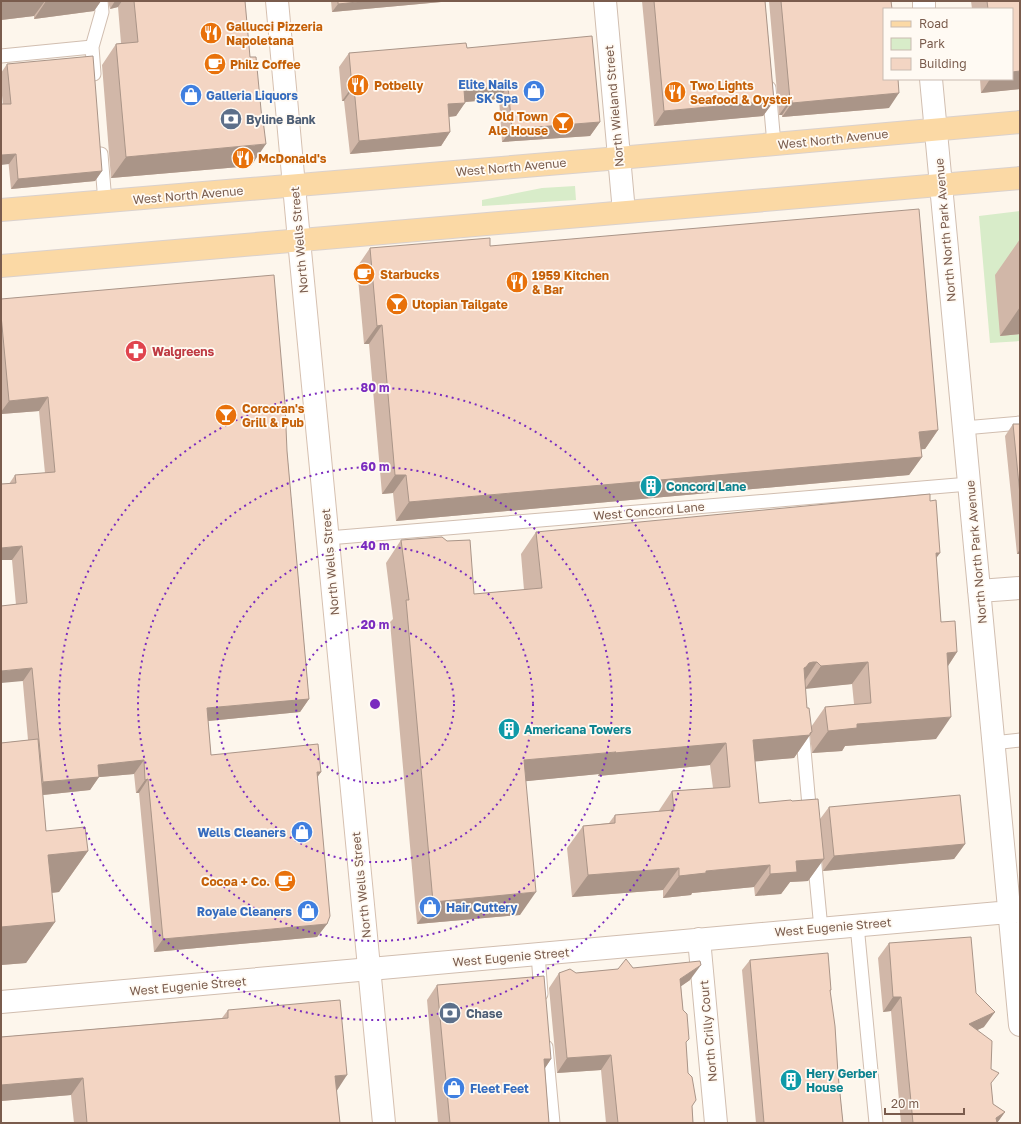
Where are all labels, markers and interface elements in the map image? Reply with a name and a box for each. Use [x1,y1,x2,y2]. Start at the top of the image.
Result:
legend [883,8,1013,80]
text: Road [919,16,948,31]
place label: Gallucci Pizzeria Napoletana [226,19,323,48]
restaurant icon: Gallucci Pizzeria Napoletana [198,20,224,46]
text: Park [919,36,945,51]
street label: North Wieland Street [601,44,627,167]
cafe icon: Philz Coffee [202,51,228,77]
text: Building [919,56,967,71]
place label: Philz Coffee [230,57,301,72]
restaurant icon: Potbelly [345,72,371,98]
place label: Elite Nails SK Spa [458,77,518,106]
place label: Potbelly [374,78,424,93]
shop icon: Elite Nails SK Spa [521,78,547,104]
place label: Two Lights Seafood & Oyster [690,78,793,107]
restaurant icon: Two Lights Seafood & Oyster [662,79,688,105]
shop icon: Galleria Liquors [178,82,204,108]
place label: Galleria Liquors [206,88,298,103]
bank icon: Byline Bank [218,106,244,132]
place label: Old Town Ale House [488,109,548,138]
bar icon: Old Town Ale House [550,110,576,136]
place label: Byline Bank [246,112,316,127]
street label: West North Avenue [777,126,889,152]
restaurant icon: McDonald's [230,145,256,171]
place label: McDonald's [258,151,327,166]
street label: West North Avenue [455,155,567,179]
street label: North North Park Avenue [931,157,959,302]
street label: West North Avenue [132,183,244,207]
street label: North Wells Street [287,186,311,294]
cafe icon: Starbucks [351,261,377,287]
place label: Starbucks [380,267,440,282]
place label: 1959 Kitchen & Bar [532,268,609,297]
restaurant icon: 1959 Kitchen & Bar [504,269,530,295]
bar icon: Utopian Tailgate [384,291,410,317]
place label: Utopian Tailgate [412,297,508,312]
pharmacy icon: Walgreens [123,338,149,364]
place label: Walgreens [152,344,215,359]
text: 80 m [361,380,389,395]
place label: Corcoran's Grill & Pub [242,401,305,430]
bar icon: Corcoran's Grill & Pub [213,402,239,428]
text: 60 m [361,459,389,474]
building icon: Concord Lane [638,473,664,499]
place label: Concord Lane [666,479,746,494]
street label: North North Park Avenue [962,479,990,624]
street label: West Concord Lane [593,499,705,523]
street label: North Wells Street [318,508,342,616]
text: 40 m [361,538,389,553]
text: 20 m [361,617,389,632]
centre of rings [368,697,382,711]
building icon: Americana Towers [496,716,522,742]
place label: Americana Towers [524,722,632,737]
shop icon: Wells Cleaners [289,819,315,845]
place label: Wells Cleaners [198,825,286,840]
street label: North Wells Street [348,831,374,939]
cafe icon: Cocoa + Co. [272,868,298,894]
place label: Cocoa + Co. [201,874,270,889]
shop icon: Hair Cuttery [417,894,443,920]
shop icon: Royale Cleaners [295,898,321,924]
place label: Hair Cuttery [446,900,518,915]
place label: Royale Cleaners [197,904,292,919]
street label: West Eugenie Street [774,914,892,940]
street label: West Eugenie Street [452,944,570,970]
street label: West Eugenie Street [129,973,247,999]
street label: North Crilly Court [696,979,720,1082]
bank icon: Chase [437,1000,463,1026]
place label: Chase [466,1006,503,1021]
place label: Hery Gerber House [806,1066,877,1095]
building icon: Hery Gerber House [778,1067,804,1093]
shop icon: Fleet Feet [441,1075,467,1101]
place label: Fleet Feet [470,1081,529,1096]
scale bar [885,1090,964,1116]
text: 20 m [891,1096,919,1111]

